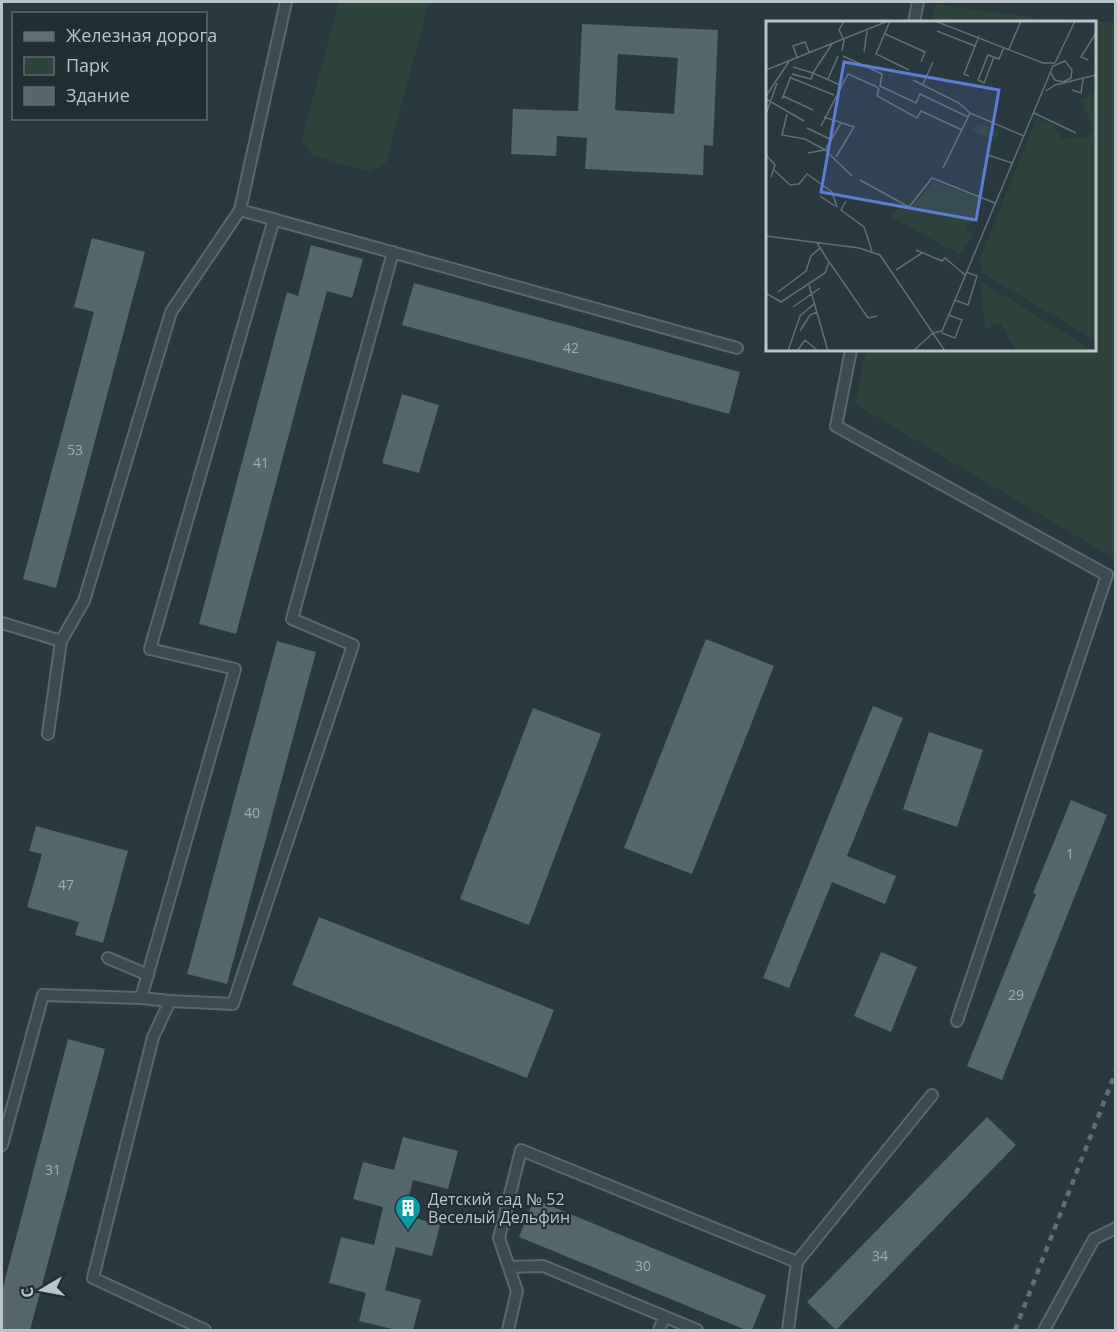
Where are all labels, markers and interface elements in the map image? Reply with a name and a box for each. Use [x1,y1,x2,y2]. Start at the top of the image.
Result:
legend [12,12,207,120]
inset map [766,21,1096,351]
text: Железная дорога [66,23,217,47]
text: Парк [66,53,110,77]
text: Здание [66,83,130,107]
house number: 42 [563,338,579,357]
house number: 53 [67,440,83,459]
house number: 41 [253,453,269,472]
house number: 40 [244,803,260,822]
house number: 1 [1066,844,1074,863]
house number: 47 [58,875,74,894]
house number: 29 [1008,985,1024,1004]
house number: 31 [45,1160,61,1179]
place label: Детский сад № 52 Веселый Дельфин [428,1188,570,1228]
building icon: Детский сад № 52 Веселый Дельфин [393,1193,423,1231]
house number: 34 [872,1246,888,1265]
house number: 30 [635,1256,651,1275]
north arrow [12,1260,72,1320]
text: С [16,1286,39,1300]

